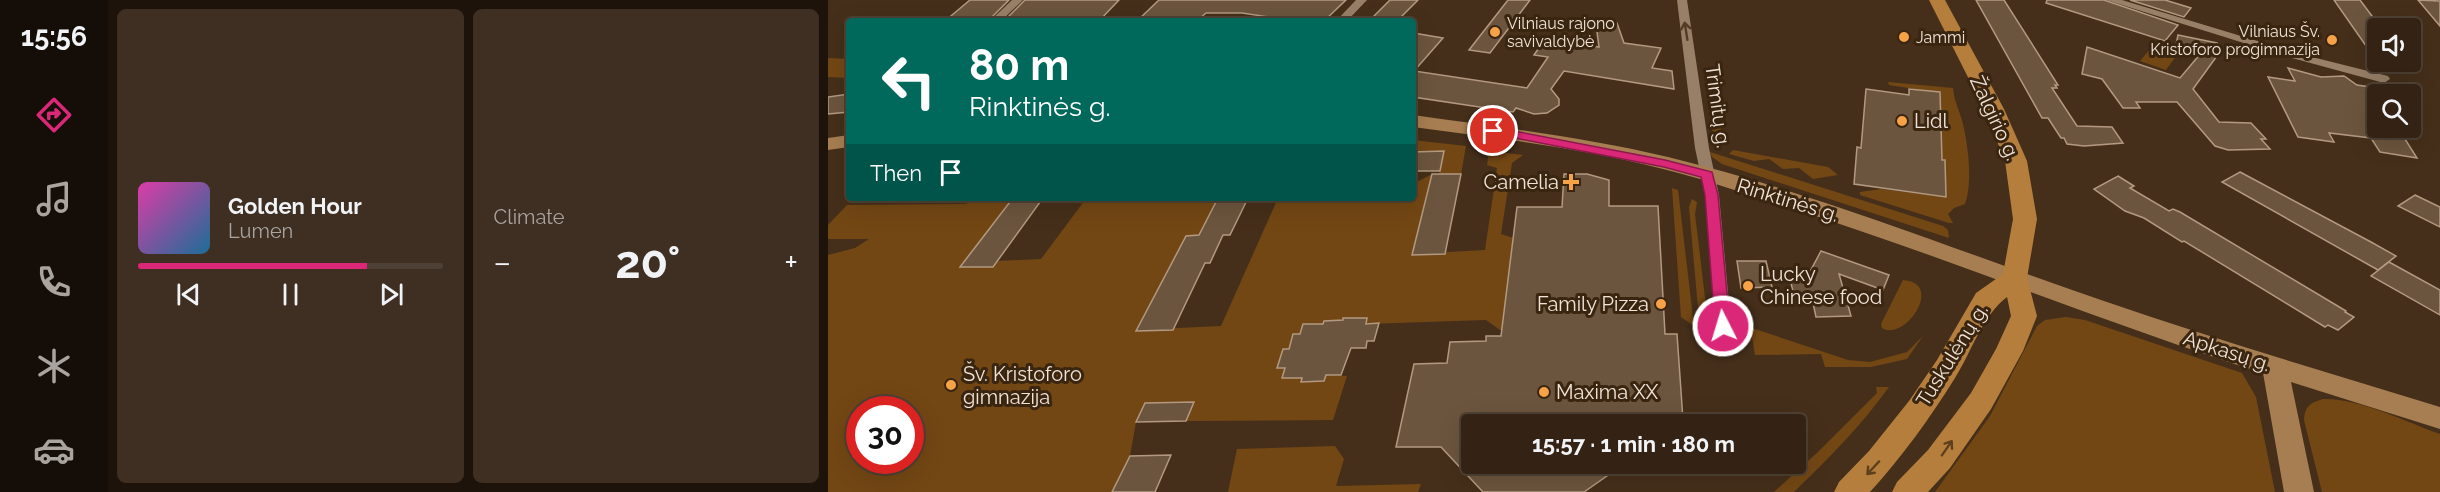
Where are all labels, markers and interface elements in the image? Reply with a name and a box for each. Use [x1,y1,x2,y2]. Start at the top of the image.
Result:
place label: Vilniaus rajono savivaldybė [1507,14,1615,51]
map controls [2367,18,2421,138]
button: sound [2367,18,2421,72]
text: 15:56 [21,21,87,52]
place label: Vilniaus Šv. Kristoforo progimnazija [2150,21,2320,59]
one-way arrow [1680,22,1691,42]
marker: Vilniaus rajono savivaldybė [1488,25,1502,39]
place label: Jammi [1916,28,1965,47]
marker: Jammi [1897,30,1911,44]
marker: Vilniaus Šv. Kristoforo progimnazija [2325,33,2339,47]
text: 80 m [969,41,1069,90]
icon: left [870,42,948,120]
street label: Trimitų g. [1700,63,1736,149]
street label: Žalgirio g. [1965,72,2026,164]
button: search [2367,84,2421,138]
text: Rinktinės g. [969,91,1111,122]
icon: directions [33,94,75,136]
pin [1467,105,1518,156]
place label: Lidl [1914,109,1948,133]
icon: arrive [1476,114,1509,147]
marker: Lidl [1895,114,1909,128]
icon: arrive [934,156,967,189]
text: Then [870,160,922,186]
place label: Camelia [1484,170,1559,194]
street label: Rinktinės g. [1734,173,1842,227]
marker: Camelia [1564,175,1578,189]
icon: music [33,178,75,220]
text: Golden Hour [228,193,362,219]
text: Climate [494,205,565,229]
text: Lumen [228,219,293,243]
text: 20° [615,236,680,289]
text: − [494,243,511,282]
text: + [784,243,798,282]
icon: phone [33,261,75,303]
place label: Lucky Chinese food [1760,262,1882,309]
icon: previous [172,278,205,311]
icon: pause [274,278,307,311]
icon: next [375,278,408,311]
marker: Lucky Chinese food [1741,279,1755,293]
place label: Family Pizza [1537,292,1649,316]
position arrow [1691,294,1755,358]
marker: Family Pizza [1654,297,1668,311]
street label: Tuskulėnų g. [1911,299,1993,411]
street label: Apkasų g. [2180,326,2274,376]
icon: climate [33,345,75,387]
place label: Šv. Kristoforo gimnazija [963,361,1082,409]
marker: Šv. Kristoforo gimnazija [944,378,958,392]
place label: Maxima XX [1556,380,1659,404]
marker: Maxima XX [1537,385,1551,399]
speed limit sign: 30 [846,396,924,474]
icon: car [33,429,75,471]
text: 15:57 · 1 min · 180 m [1532,431,1735,457]
one-way arrow [1941,441,1953,457]
one-way arrow [1866,460,1880,475]

